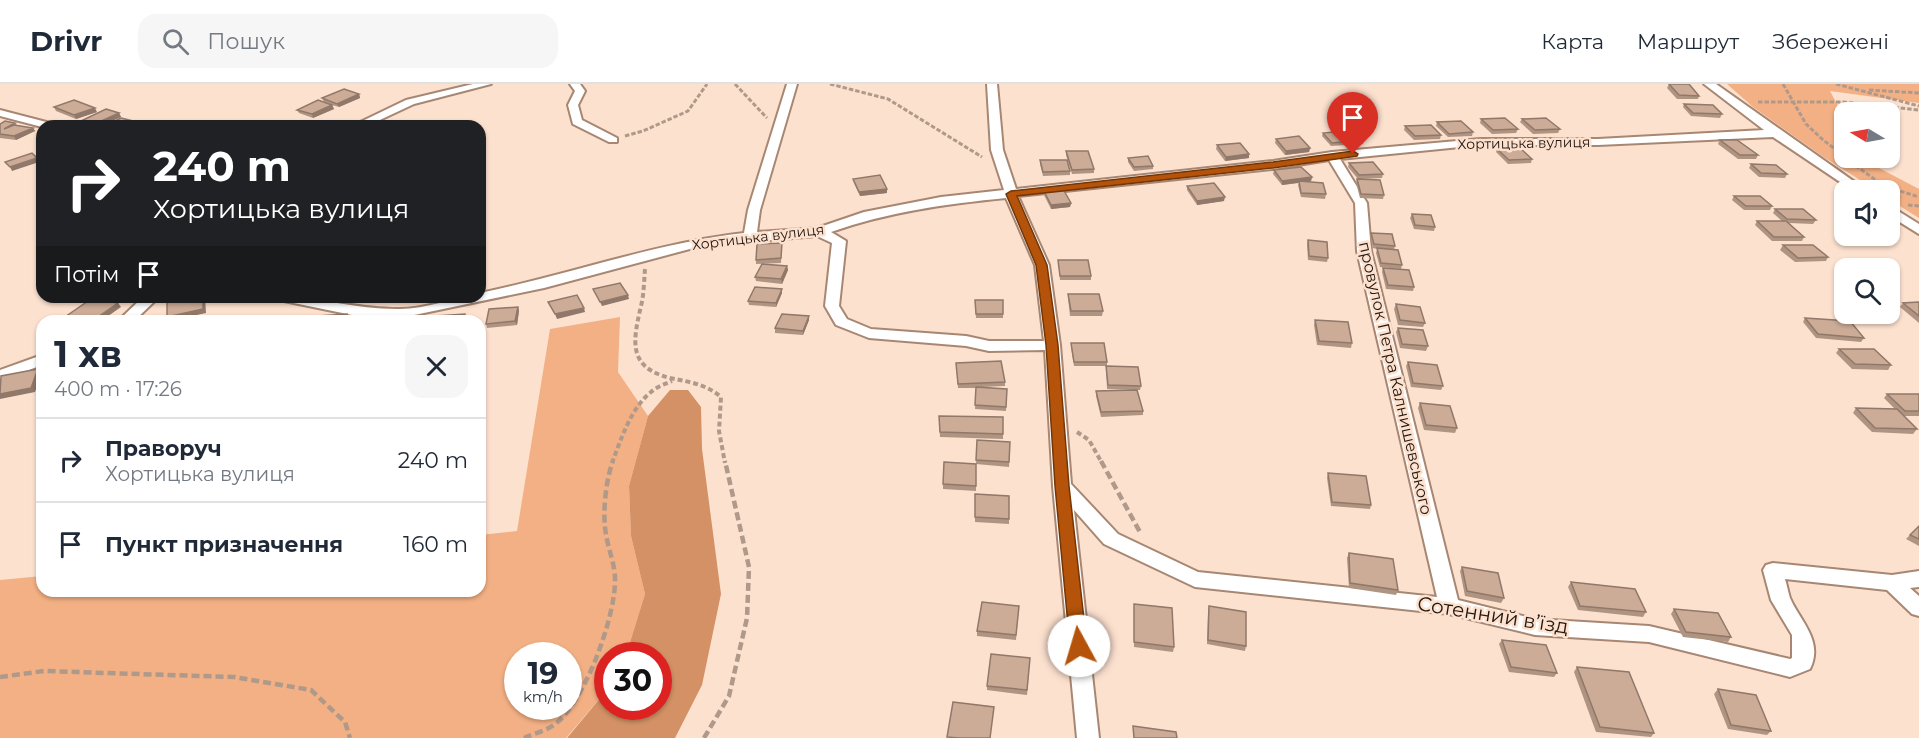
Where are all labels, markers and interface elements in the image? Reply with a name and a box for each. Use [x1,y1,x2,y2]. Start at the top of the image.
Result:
search box [138,14,558,68]
text: Drivr [30,24,102,58]
icon: search [159,25,192,58]
text: Пошук [207,28,285,55]
text: Карта [1541,29,1604,54]
text: Маршрут [1637,29,1739,54]
text: Збережені [1772,29,1889,54]
pin [1327,92,1378,154]
icon: arrive [1336,101,1369,134]
north arrow [1834,102,1900,168]
map controls [1834,102,1900,324]
street label: Хортицька вулиця [1457,133,1591,153]
text: 240 m [153,140,291,192]
icon: right [54,144,132,222]
button: sound [1834,180,1900,246]
text: Хортицька вулиця [153,192,409,225]
street label: Хортицька вулиця [691,220,825,254]
street label: провулок Петра Калнишевського [1355,240,1436,517]
icon: arrive [132,258,165,291]
button: search [1834,258,1900,324]
text: Потім [54,261,120,288]
text: 1 хв [54,332,122,376]
button: close [405,335,468,398]
text: 400 m · 17:26 [54,377,182,401]
text: Праворуч [105,435,222,462]
icon: right [54,444,87,477]
text: 240 m [398,447,468,474]
text: Хортицька вулиця [105,462,295,486]
icon: arrive [54,528,87,561]
text: Пункт призначення [105,531,343,558]
text: 160 m [403,531,468,558]
street label: Сотенний в’їзд [1416,591,1570,639]
position arrow [1047,614,1111,678]
speed limit sign: 30 [594,642,672,720]
text: 19 [528,655,558,692]
text: km/h [523,687,563,706]

